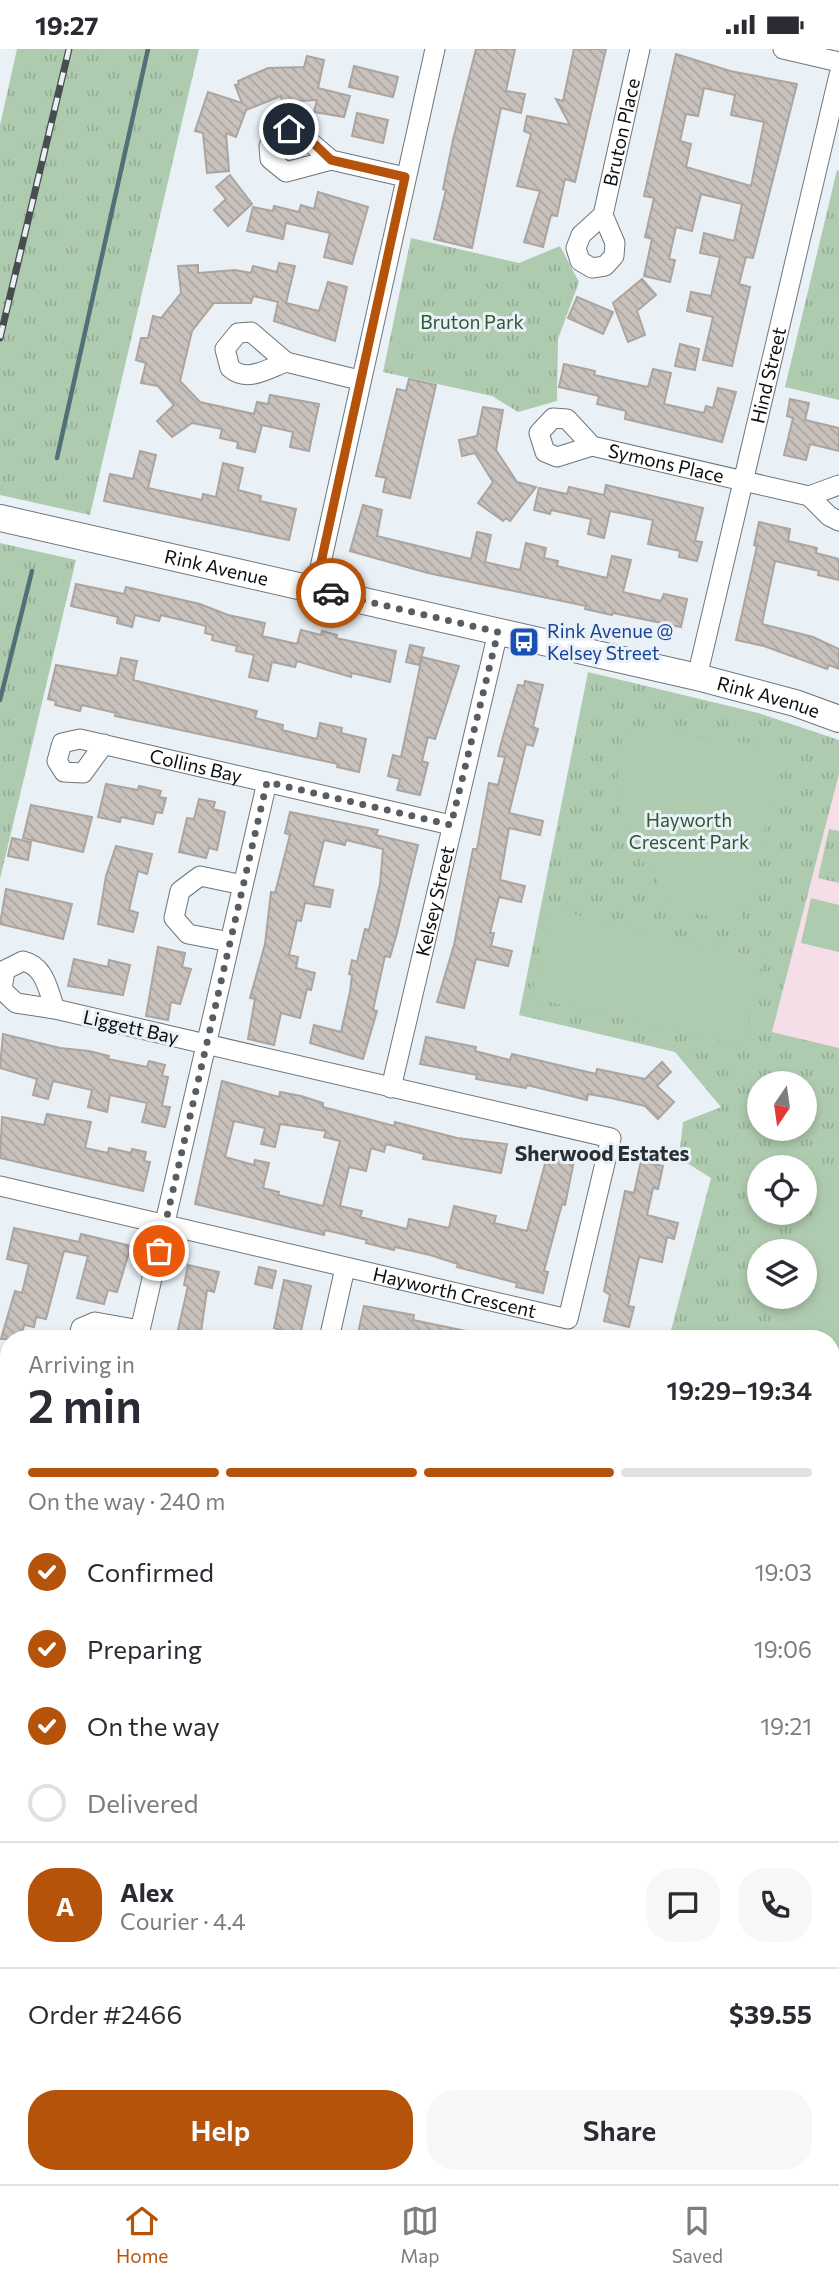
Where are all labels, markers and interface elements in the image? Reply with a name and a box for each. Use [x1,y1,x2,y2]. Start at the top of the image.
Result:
text: 19:27 [35,9,99,40]
street label: Bruton Place [598,76,644,188]
pin [259,99,319,159]
icon: home [270,110,308,148]
park label: Bruton Park [420,310,524,333]
street label: Hind Street [745,324,790,426]
street label: Symons Place [606,438,726,487]
street label: Rink Avenue [162,544,271,590]
courier [296,558,366,628]
icon: car [312,574,350,612]
place label: Rink Avenue @ Kelsey Street [547,619,673,664]
bus stop icon: Rink Avenue @ Kelsey Street [507,625,541,659]
street label: Rink Avenue [715,671,823,722]
street label: Collins Bay [148,744,245,787]
park label: Hayworth Crescent Park [629,808,749,853]
street label: Kelsey Street [410,843,458,958]
street label: Liggett Bay [81,1004,181,1049]
north arrow [747,1071,817,1141]
map controls [747,1071,817,1309]
district label: Sherwood Estates [515,1140,689,1165]
button: locate [747,1155,817,1225]
pin [129,1221,189,1281]
icon: bag [140,1232,178,1270]
button: layers [747,1239,817,1309]
street label: Hayworth Crescent [371,1262,539,1322]
text: Arriving in [28,1350,135,1378]
text: 19:29–19:34 [667,1374,812,1405]
text: 2 min [28,1376,142,1432]
text: On the way · 240 m [28,1487,225,1515]
icon: check [28,1553,66,1591]
text: Confirmed [87,1556,214,1587]
text: 19:03 [755,1558,812,1586]
icon: check [28,1630,66,1668]
text: Preparing [87,1633,202,1664]
text: 19:06 [754,1635,812,1663]
icon: check [28,1707,66,1745]
text: On the way [87,1710,220,1741]
text: 19:21 [760,1712,812,1740]
text: Delivered [87,1787,198,1818]
button: chat [646,1868,720,1942]
button: phone [738,1868,812,1942]
text: Alex [120,1876,174,1907]
text: A [56,1890,74,1921]
text: Courier · 4.4 [120,1907,246,1935]
text: Order #2466 [28,1998,182,2029]
text: $39.55 [729,1998,812,2029]
button: Help [28,2090,413,2170]
button: Share [427,2090,812,2170]
tab: Home [116,2202,168,2267]
tab: Map [400,2202,440,2267]
tab: Saved [672,2202,723,2267]

